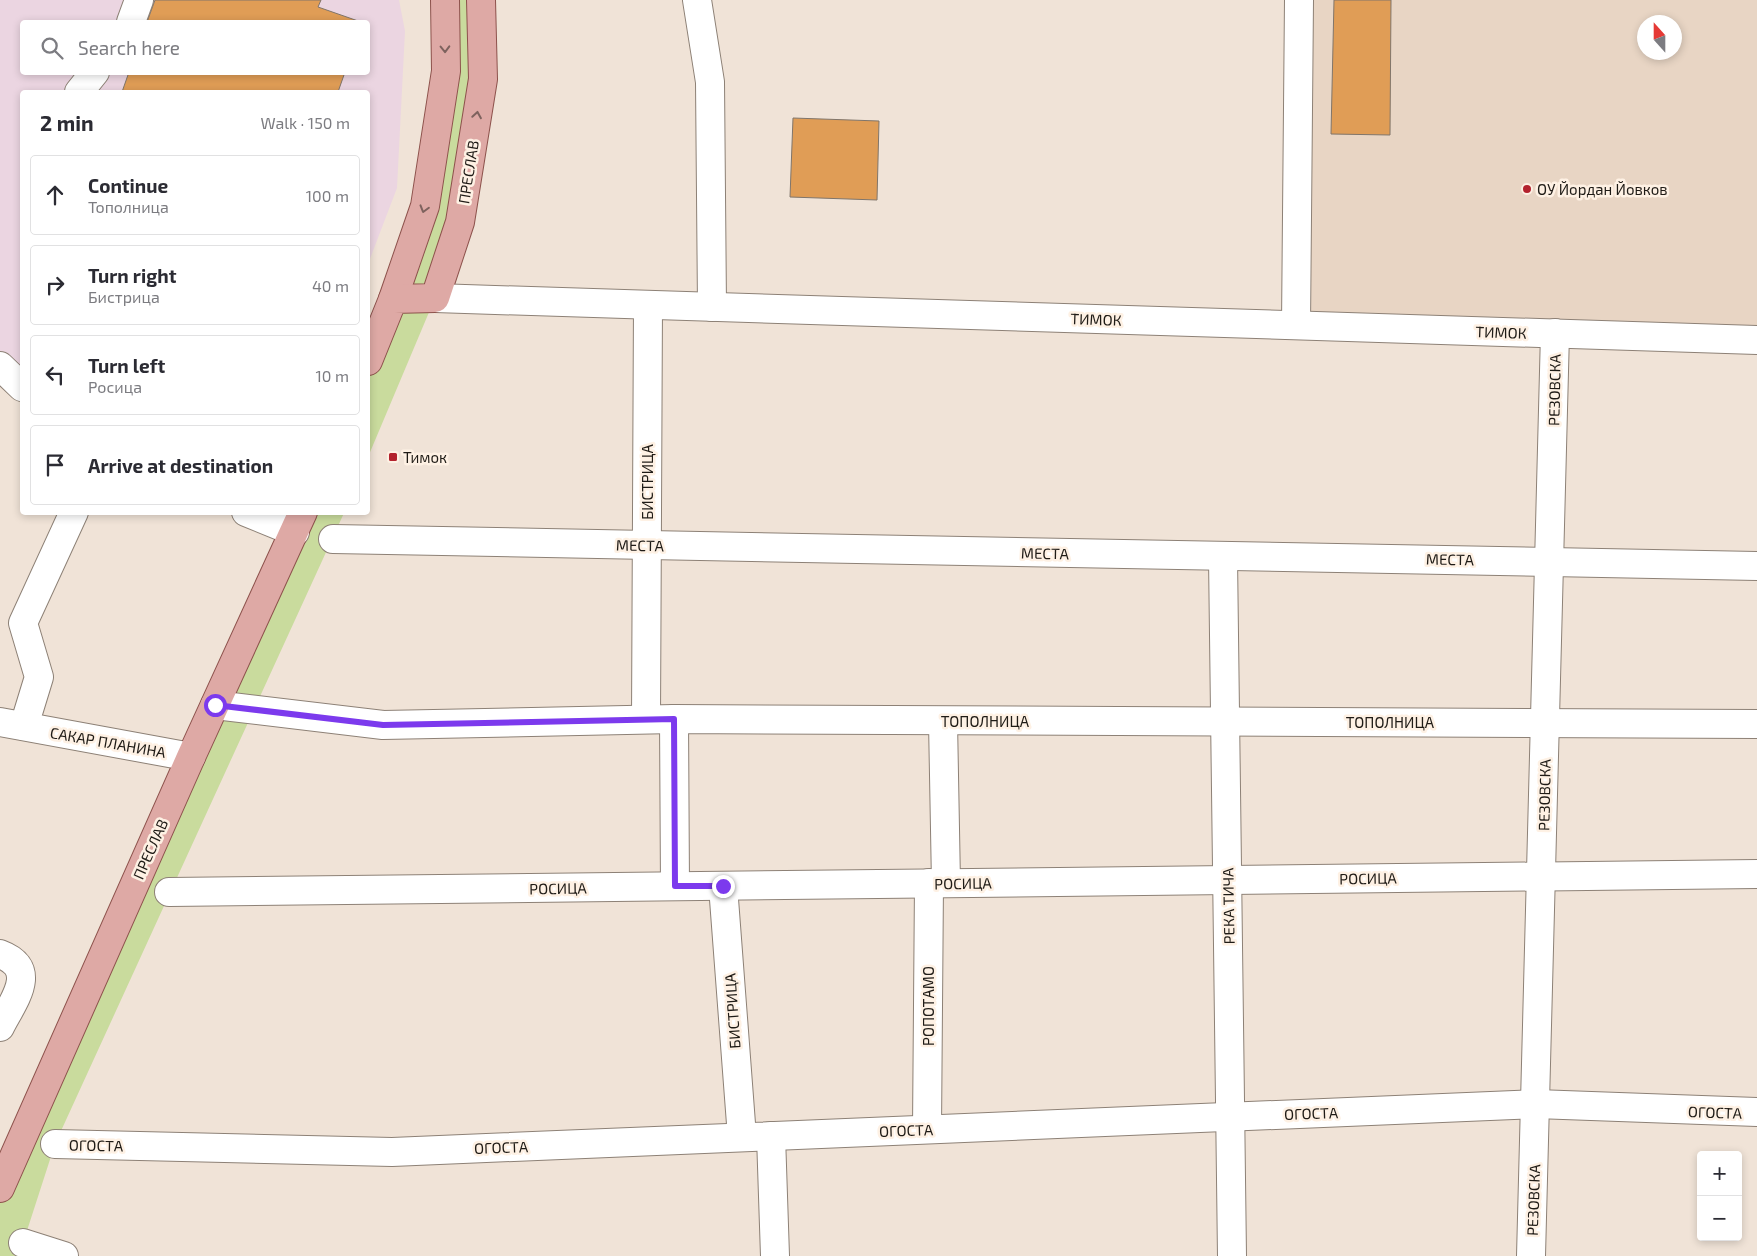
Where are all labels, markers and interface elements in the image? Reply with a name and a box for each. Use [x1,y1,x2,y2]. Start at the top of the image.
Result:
north arrow [1637,15,1682,60]
search box [20,20,370,75]
icon: search [38,34,66,62]
text: Search here [78,36,180,59]
one-way arrow [440,45,450,53]
text: 2 min [40,110,94,135]
one-way arrow [472,110,482,119]
text: Walk · 150 m [260,113,350,132]
street label: ПРЕСЛАВ [454,139,482,205]
text: Continue [88,174,168,197]
place label: ОУ Йордан Йовков [1537,180,1668,198]
icon: ahead [41,181,69,209]
marker: ОУ Йордан Йовков [1521,183,1533,195]
text: 100 m [306,186,349,205]
text: Тополница [88,197,169,216]
one-way arrow [419,205,429,213]
text: Turn right [88,264,176,287]
icon: right [41,271,69,299]
text: 40 m [312,276,349,295]
text: Бистрица [88,287,160,306]
street label: ТИМОК [1070,309,1122,329]
street label: ТИМОК [1475,322,1527,342]
street label: РЕЗОВСКА [1544,353,1564,426]
text: Turn left [88,354,165,377]
icon: left [41,361,69,389]
text: 10 m [315,366,349,385]
text: Росица [88,377,142,396]
street label: БИСТРИЦА [638,444,656,520]
place label: Тимок [403,448,447,466]
icon: arrive [41,451,69,479]
marker: Тимок [387,451,399,463]
text: Arrive at destination [88,454,273,477]
street label: МЕСТА [616,536,665,554]
street label: МЕСТА [1021,544,1070,562]
street label: МЕСТА [1426,550,1475,568]
route start [204,694,227,717]
street label: ТОПОЛНИЦА [941,712,1030,730]
street label: ТОПОЛНИЦА [1346,713,1435,731]
street label: САКАР ПЛАНИНА [49,723,168,761]
street label: РЕЗОВСКА [1534,758,1554,831]
street label: ПРЕСЛАВ [129,816,171,882]
street label: РЕКА ТИЧА [1218,867,1238,945]
street label: РОСИЦА [1339,868,1398,888]
street label: РОСИЦА [934,873,993,893]
route end [712,875,735,898]
street label: РОСИЦА [529,878,588,898]
street label: РОПОТАМО [919,966,937,1046]
street label: БИСТРИЦА [720,972,744,1049]
street label: ОГОСТА [1688,1102,1743,1122]
street label: ОГОСТА [1284,1103,1339,1123]
street label: ОГОСТА [879,1120,934,1140]
street label: ОГОСТА [69,1136,124,1154]
street label: ОГОСТА [474,1137,529,1157]
map controls [1697,1151,1742,1241]
button: + [1697,1151,1742,1196]
street label: РЕЗОВСКА [1523,1163,1543,1236]
button: − [1697,1196,1742,1241]

